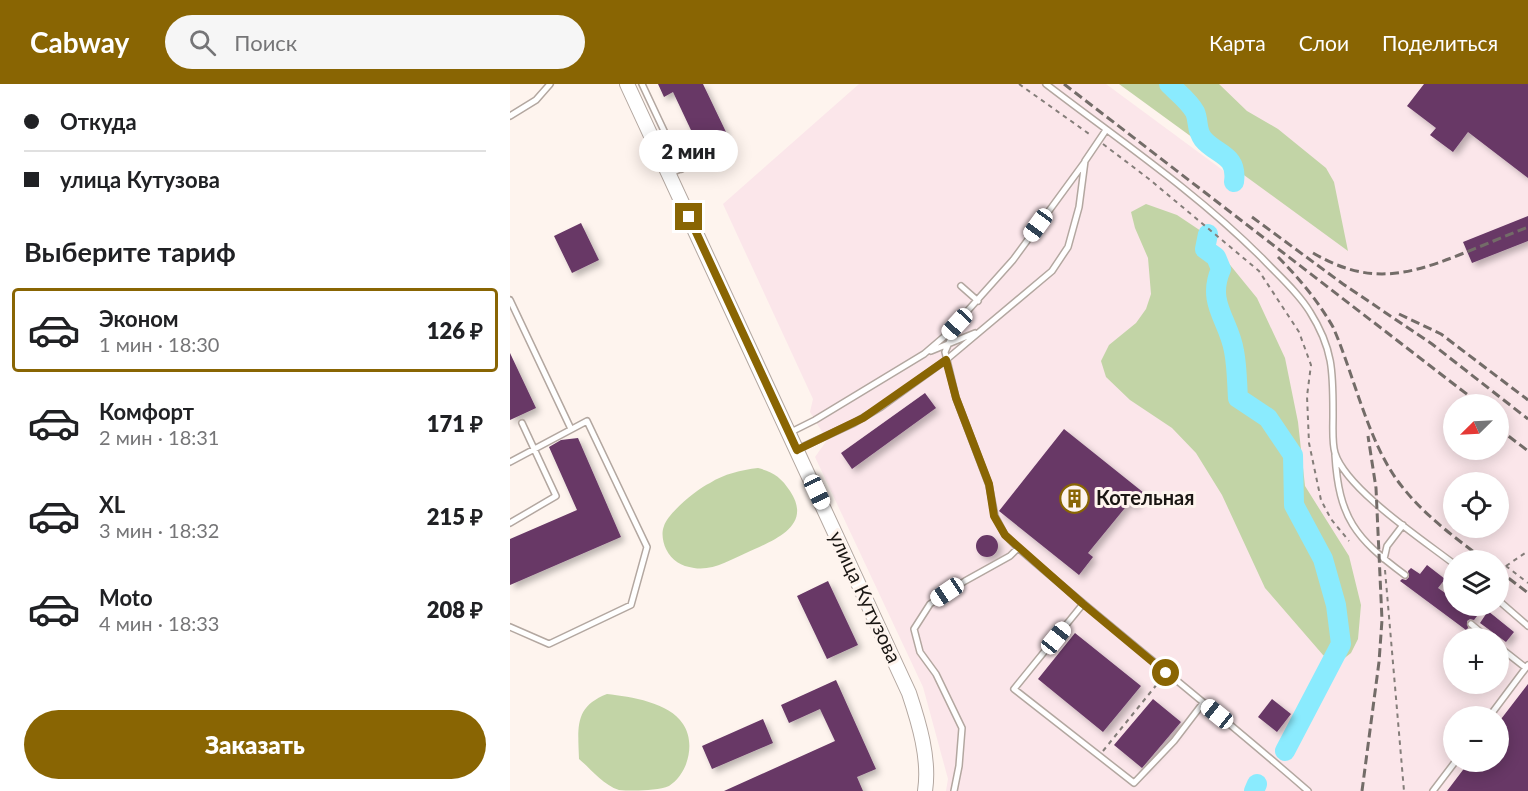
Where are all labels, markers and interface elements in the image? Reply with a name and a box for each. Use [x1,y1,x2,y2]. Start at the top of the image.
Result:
search box [165,15,585,69]
text: Cabway [30,25,129,59]
icon: search [186,26,219,59]
text: Поиск [234,29,297,56]
text: Карта [1209,30,1266,55]
text: Слои [1299,30,1349,55]
text: Поделиться [1382,30,1498,55]
text: Откуда [60,108,137,135]
callout: 2 мин [640,130,738,172]
text: 2 мин [661,139,716,163]
text: улица Кутузова [60,166,220,193]
route end [675,203,702,230]
car [1020,205,1056,245]
text: Выберите тариф [24,235,236,268]
icon: car [27,303,81,357]
text: Эконом [99,305,179,332]
car [938,305,976,343]
text: 126 ₽ [427,317,483,344]
text: 1 мин · 18:30 [99,332,219,356]
north arrow [1443,394,1509,460]
map controls [1443,394,1509,772]
icon: car [27,396,81,450]
text: Комфорт [99,398,194,425]
text: 171 ₽ [427,410,483,437]
text: 2 мин · 18:31 [99,425,219,449]
car [801,472,833,512]
button: locate [1443,472,1509,538]
building icon: Котельная [1059,482,1091,514]
place label: Котельная [1096,485,1194,509]
icon: car [27,489,81,543]
text: XL [99,491,125,518]
text: 215 ₽ [427,503,483,530]
text: 3 мин · 18:32 [99,518,219,542]
street label: улица Кутузова [825,527,907,666]
button: layers [1443,550,1509,616]
car [927,574,967,610]
icon: car [27,582,81,636]
text: Moto [99,584,153,611]
text: 208 ₽ [427,596,483,623]
text: 4 мин · 18:33 [99,611,219,635]
car [1038,618,1074,658]
button: + [1443,628,1509,694]
route start [1152,659,1179,686]
car [1197,696,1237,732]
button: − [1443,706,1509,772]
button: Заказать [24,710,486,779]

